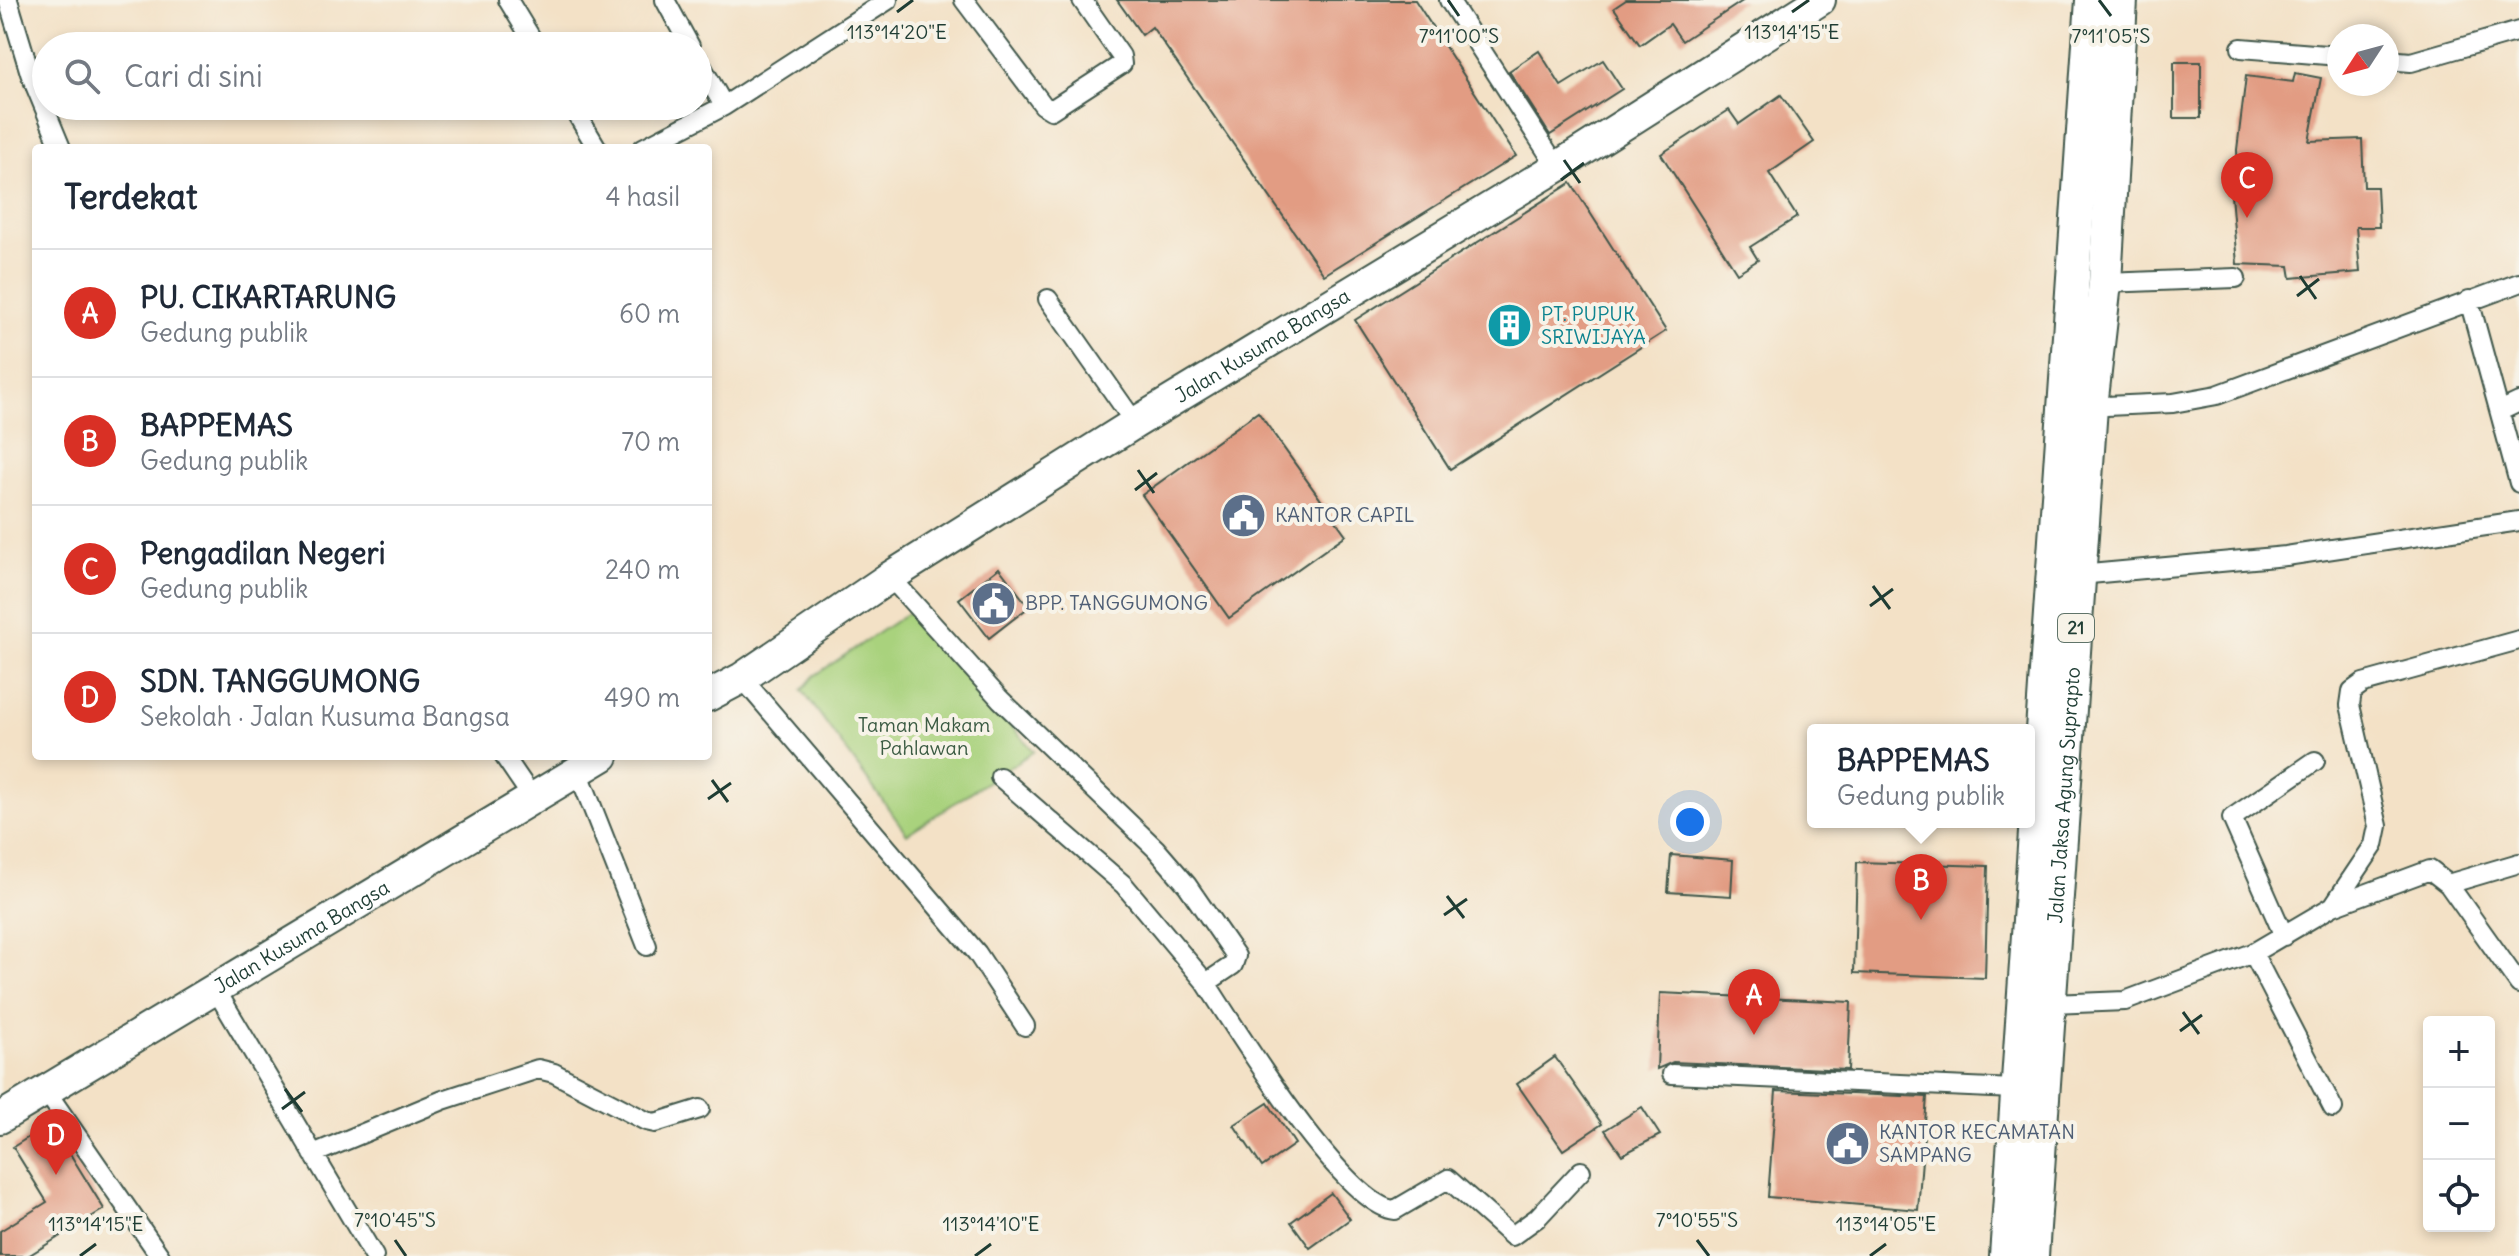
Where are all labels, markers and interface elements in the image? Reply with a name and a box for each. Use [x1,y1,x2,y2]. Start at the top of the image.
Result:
text: 113°14'20"E [847,19,947,44]
text: 113°14'15"E [1744,19,1840,44]
text: 7°11'00"S [1419,23,1499,48]
text: 7°11'05"S [2072,23,2150,48]
north arrow [2327,24,2399,96]
search box [32,32,712,120]
icon: search [60,54,104,98]
text: Cari di sini [124,57,263,95]
pin: C [2221,152,2273,218]
text: Terdekat [64,175,197,218]
text: 4 hasil [605,180,680,213]
text: PU. CIKARTARUNG [140,278,396,316]
street label: Jalan Kusuma Bangsa [1170,283,1354,408]
text: A [82,297,98,330]
text: 60 m [619,297,680,330]
place label: PT. PUPUK SRIWIJAYA [1541,301,1646,349]
building icon: PT. PUPUK SRIWIJAYA [1486,302,1534,350]
text: Gedung publik [140,316,308,349]
text: BAPPEMAS [140,406,293,444]
text: B [81,425,99,458]
text: 70 m [621,425,680,458]
text: Gedung publik [140,444,308,477]
public building icon: KANTOR CAPIL [1220,491,1268,539]
place label: KANTOR CAPIL [1275,502,1414,527]
text: Pengadilan Negeri [140,534,385,572]
text: C [81,553,99,586]
text: 240 m [605,553,680,586]
text: Gedung publik [140,572,308,605]
public building icon: BPP. TANGGUMONG [970,579,1018,627]
place label: BPP. TANGGUMONG [1025,590,1208,615]
road number: 21 [2058,614,2094,642]
text: SDN. TANGGUMONG [140,662,420,700]
street label: Jalan Jaksa Agung Suprapto [2042,666,2085,924]
text: D [81,681,99,714]
text: 490 m [604,681,680,714]
text: Sekolah · Jalan Kusuma Bangsa [140,700,510,733]
park label: Taman Makam Pahlawan [858,712,990,760]
popup [1807,724,2035,828]
text: BAPPEMAS [1837,741,1990,779]
text: Gedung publik [1837,779,2005,812]
your location [1670,802,1710,842]
pin: B [1895,854,1947,920]
street label: Jalan Kusuma Bangsa [209,874,394,999]
pin: A [1728,969,1780,1035]
map controls [2423,1016,2495,1232]
button: + [2423,1016,2495,1088]
button: − [2423,1088,2495,1160]
pin: D [30,1109,82,1175]
place label: KANTOR KECAMATAN SAMPANG [1879,1119,2075,1167]
public building icon: KANTOR KECAMATAN SAMPANG [1824,1120,1872,1168]
button: locate [2423,1160,2495,1232]
text: 7°10'45"S [354,1207,436,1232]
text: 7°10'55"S [1656,1207,1738,1232]
text: 113°14'15"E [48,1211,144,1236]
text: 113°14'10"E [943,1211,1039,1236]
text: 113°14'05"E [1836,1211,1936,1236]

